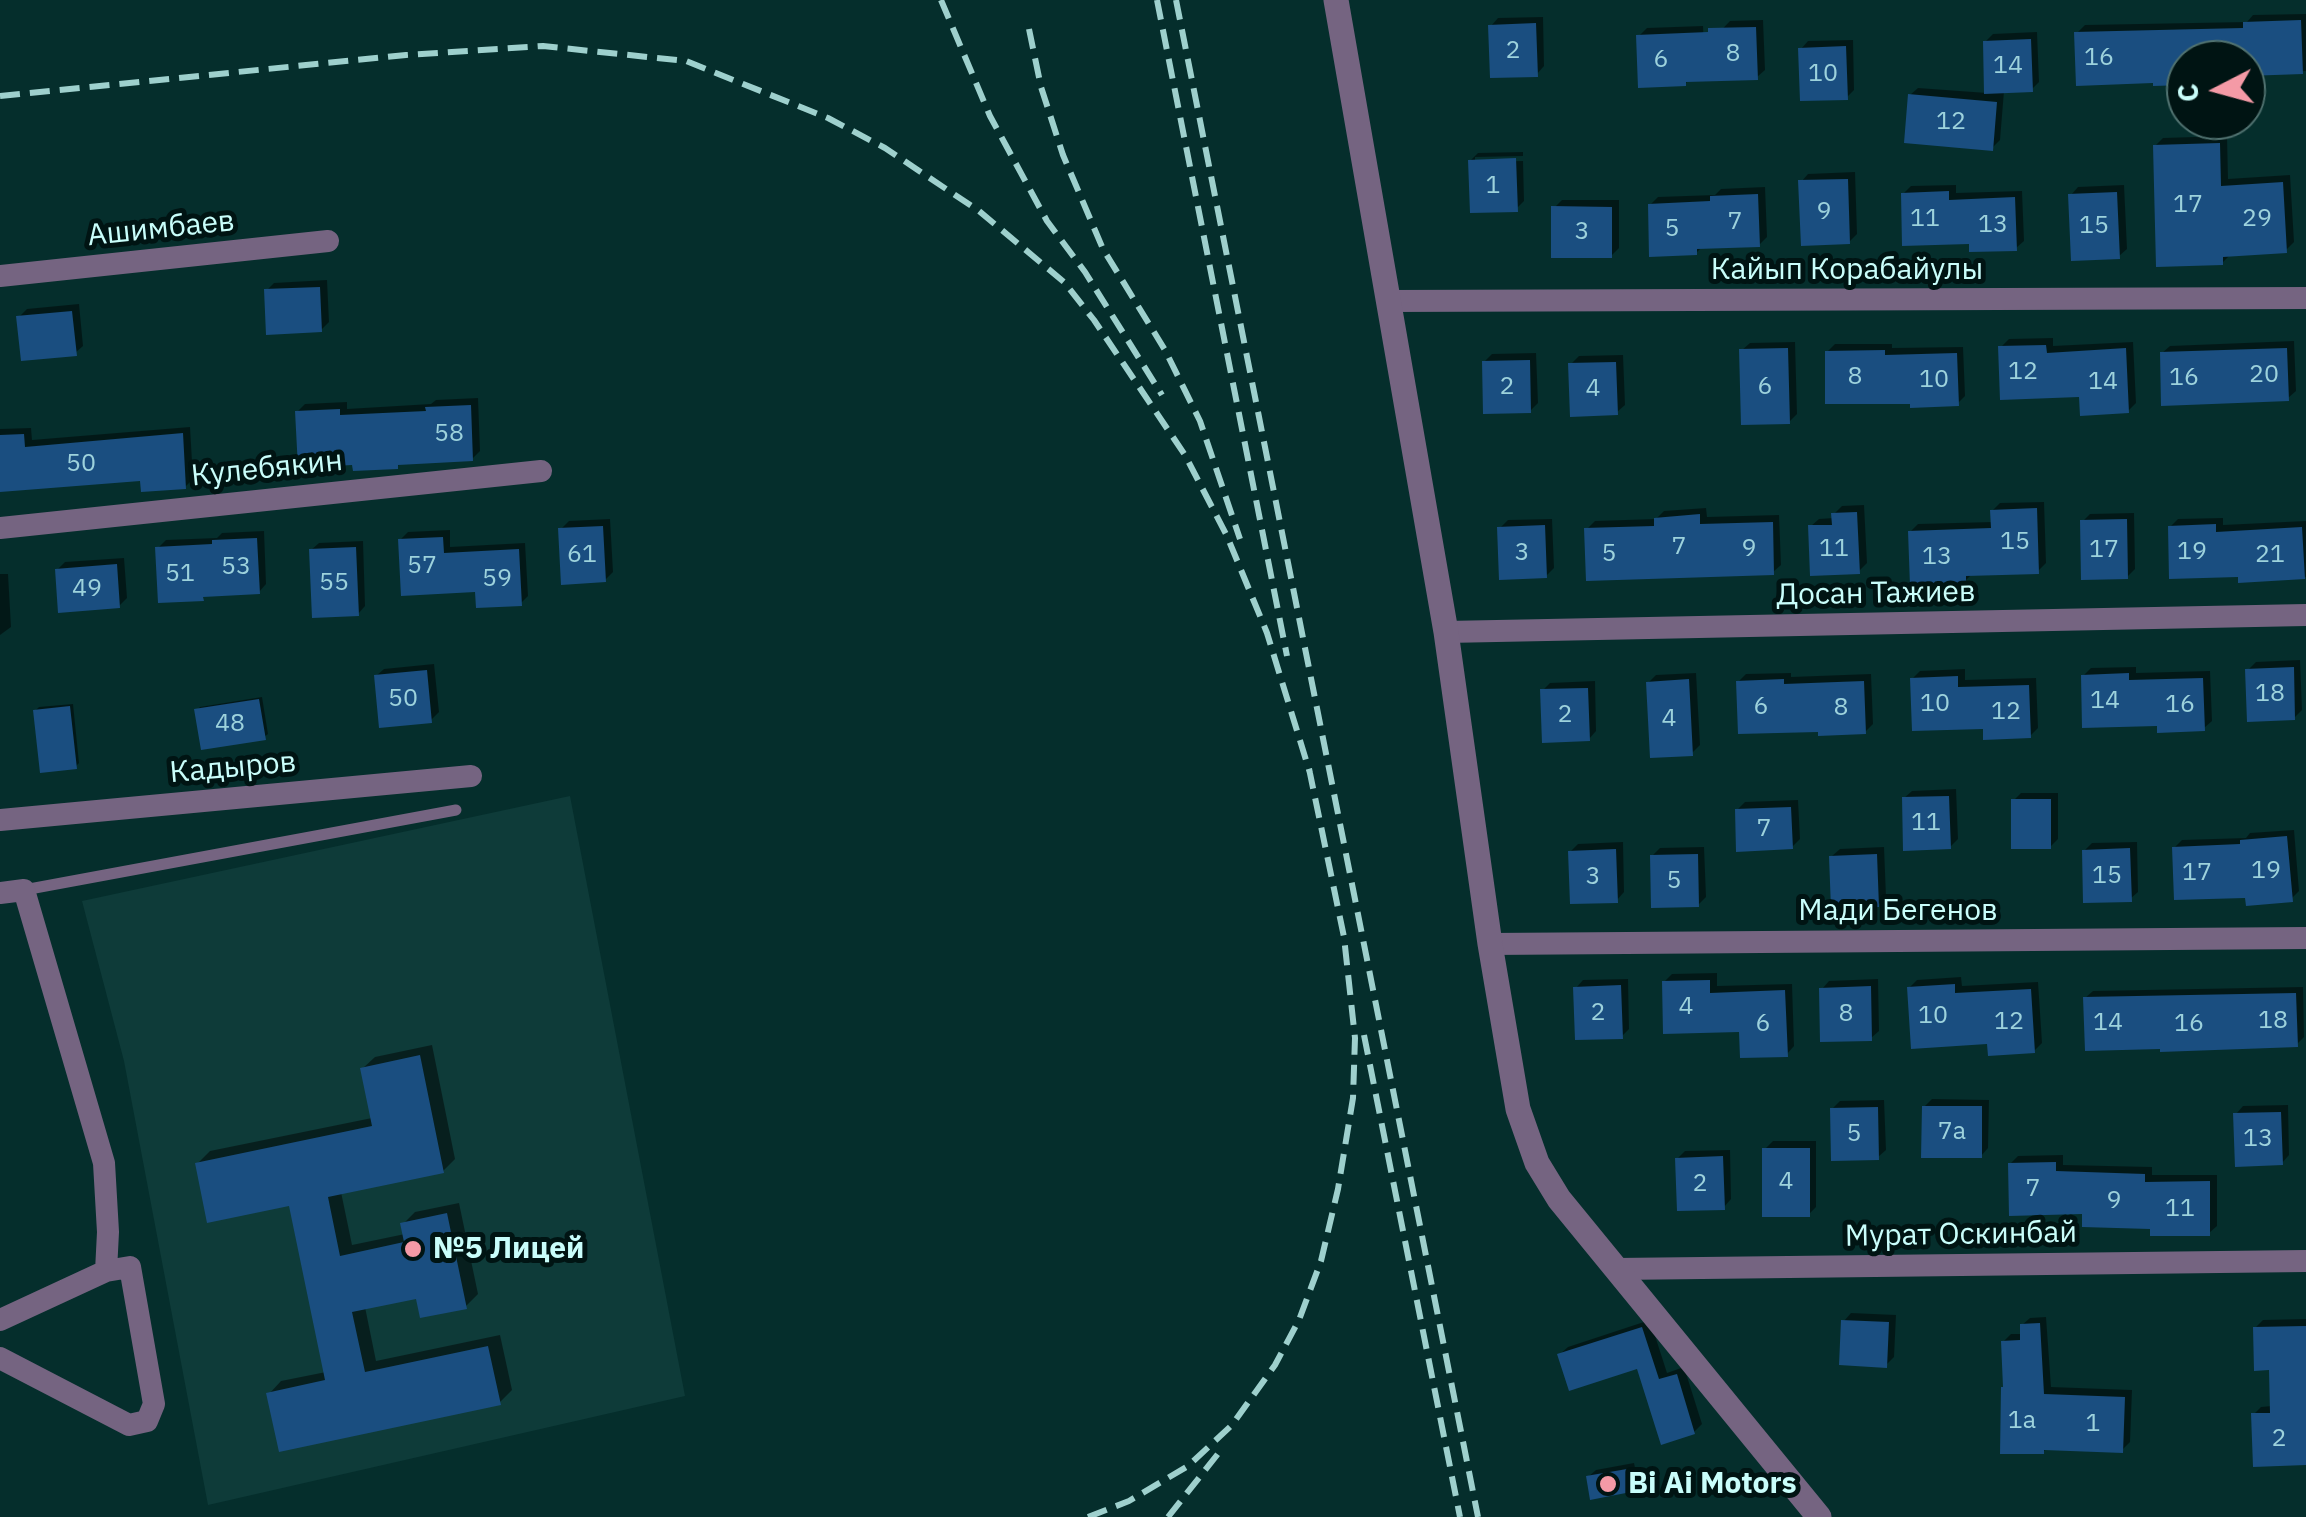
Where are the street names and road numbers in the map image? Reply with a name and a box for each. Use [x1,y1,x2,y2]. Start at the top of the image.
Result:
street label: Ашимбаев [86,203,236,255]
street label: Кайып Корабайулы [1711,252,1983,288]
street label: Кулебякин [190,443,344,495]
street label: Досан Тажиев [1776,574,1976,614]
street label: Кадыров [168,745,298,791]
street label: Мади Бегенов [1798,893,1998,929]
street label: Мурат Оскинбай [1845,1215,2077,1255]

